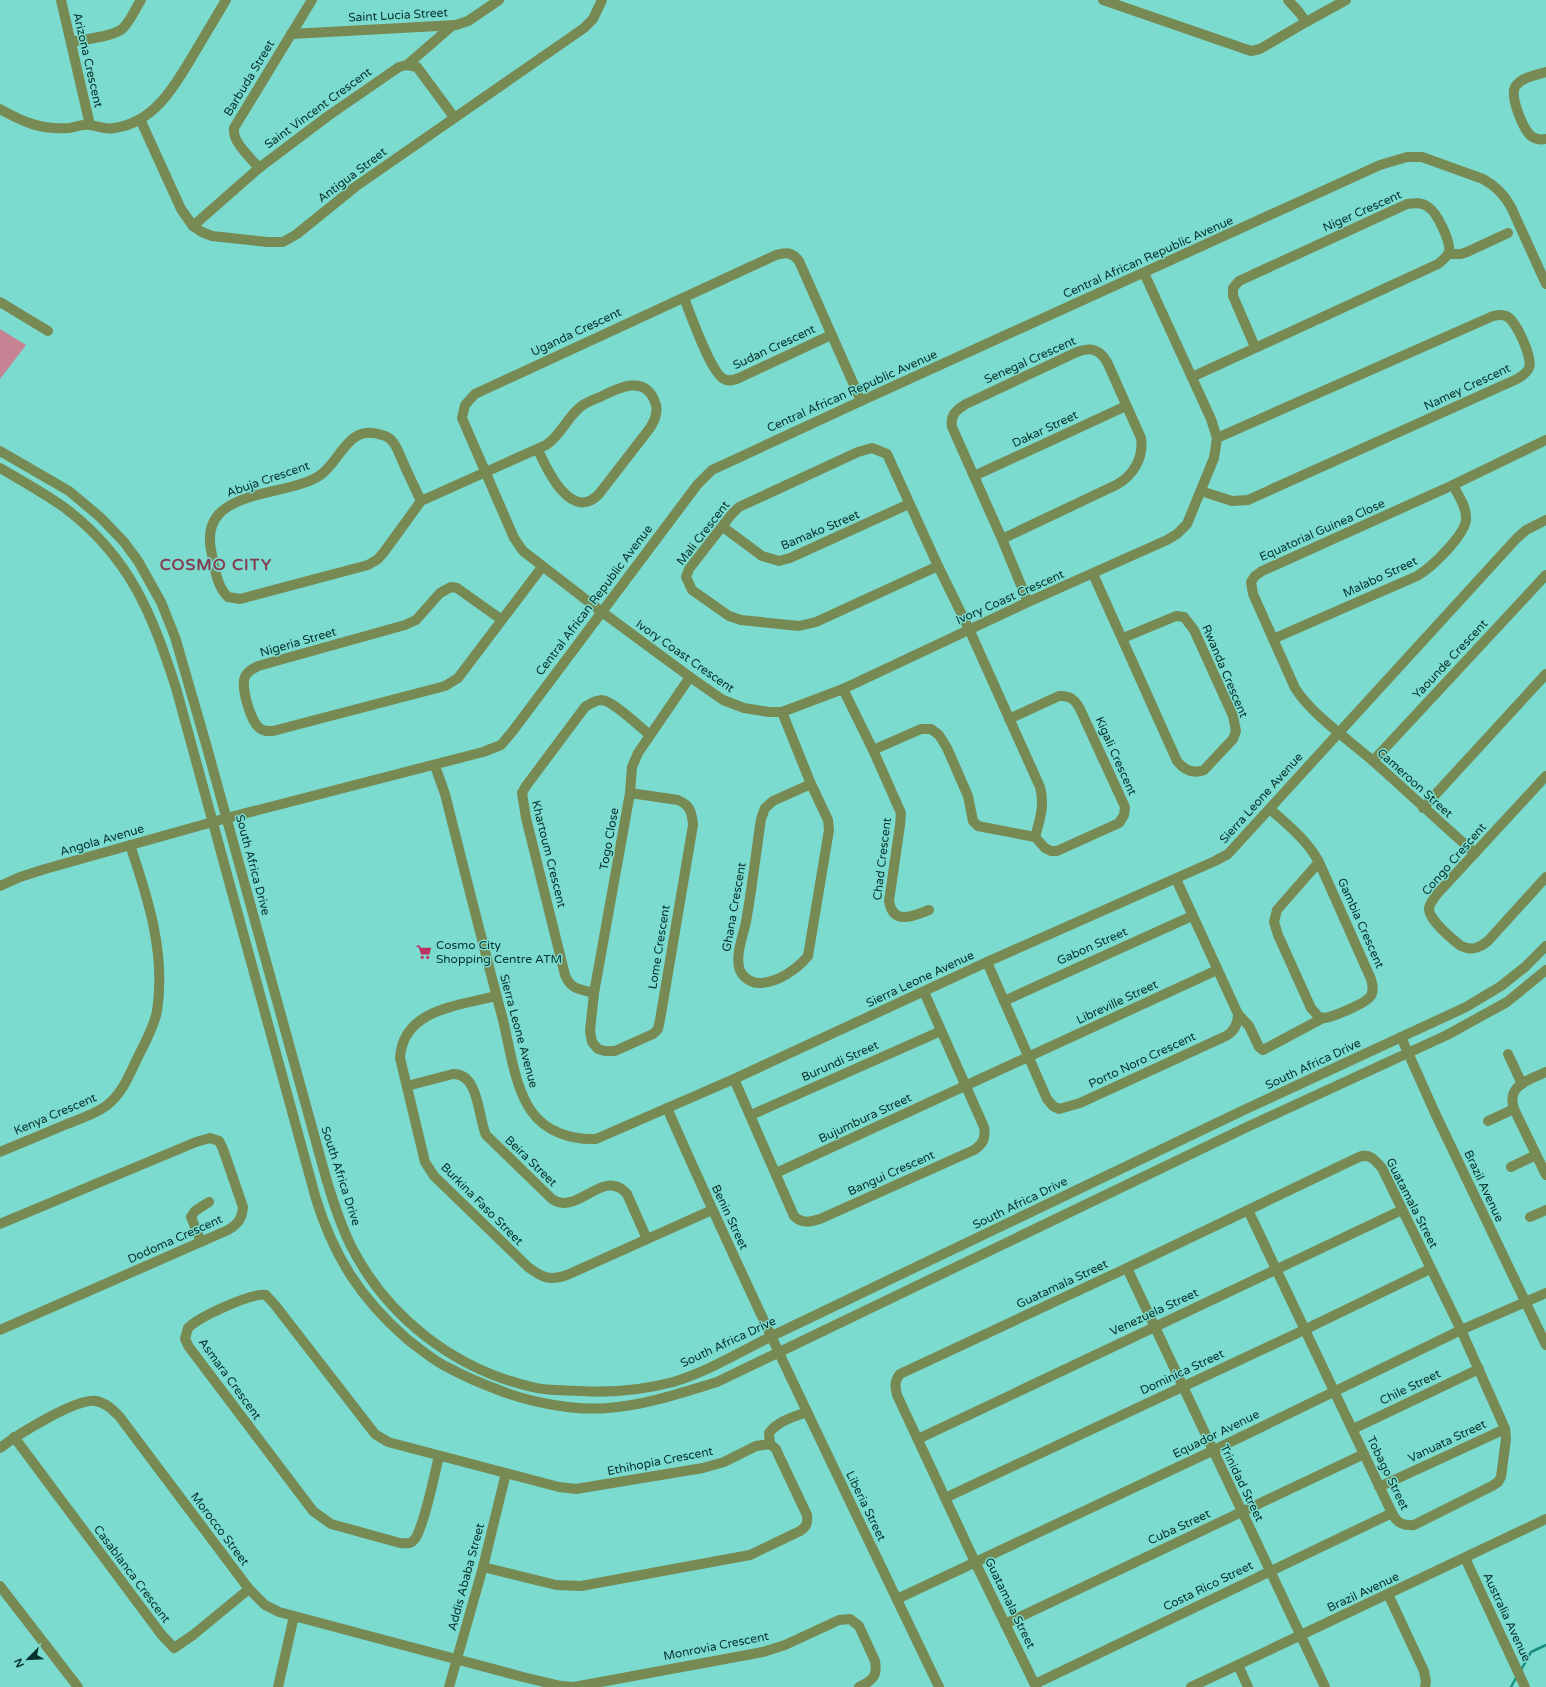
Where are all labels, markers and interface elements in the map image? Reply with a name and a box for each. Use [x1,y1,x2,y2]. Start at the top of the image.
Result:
street label: Saint Lucia Street [348,5,449,25]
street label: Arizona Crescent [70,11,106,109]
street label: Barbuda Street [221,37,277,119]
street label: Saint Vincent Crescent [262,64,374,151]
street label: Antigua Street [315,144,390,205]
street label: Niger Crescent [1320,187,1404,235]
street label: Central African Republic Avenue [1061,213,1235,301]
street label: Uganda Crescent [529,305,624,359]
street label: Sudan Crescent [731,322,818,372]
street label: Senegal Crescent [982,333,1078,386]
street label: Central African Republic Avenue [765,347,939,435]
street label: Namey Crescent [1422,361,1513,413]
street label: Dakar Street [1010,408,1080,450]
street label: Abuja Crescent [225,458,312,500]
street label: Equatorial Guinea Close [1257,496,1387,564]
street label: Mali Crescent [674,498,733,568]
street label: Bamako Street [779,507,862,553]
street label: Central African Republic Avenue [533,522,655,678]
street label: Malabo Street [1341,554,1420,600]
district label: COSMO CITY [160,555,272,575]
street label: Ivory Coast Crescent [954,567,1067,627]
street label: Yaounde Crescent [1410,616,1491,701]
street label: Ivory Coast Crescent [633,617,737,695]
street label: Rwanda Crescent [1199,622,1251,720]
street label: Nigeria Street [258,624,338,660]
street label: Kigali Crescent [1092,715,1140,798]
street label: Cameroon Street [1374,745,1456,821]
street label: Sierra Leone Avenue [1217,750,1306,846]
street label: Khartoum Crescent [529,799,569,909]
street label: Togo Close [597,807,621,871]
street label: South Africa Drive [233,813,273,917]
street label: Chad Crescent [870,816,894,901]
street label: Congo Crescent [1419,820,1489,898]
street label: Angola Avenue [58,821,146,859]
street label: Ghana Crescent [719,861,749,953]
street label: Gambia Crescent [1335,876,1387,971]
street label: Lome Crescent [645,903,673,990]
street label: Gabon Street [1055,924,1130,968]
place label: Cosmo City Shopping Centre ATM [436,938,562,966]
supermarket icon: Cosmo City Shopping Centre ATM [415,943,433,961]
street label: Sierra Leone Avenue [864,948,976,1010]
street label: Sierra Leone Avenue [497,973,541,1090]
street label: Libreville Street [1074,977,1160,1027]
street label: Porto Noro Crescent [1086,1029,1198,1091]
street label: South Africa Drive [1263,1036,1363,1092]
street label: Burundi Street [799,1038,881,1084]
street label: Kenya Crescent [12,1090,99,1138]
street label: Bujumbura Street [816,1090,914,1146]
street label: South Africa Drive [318,1125,364,1228]
street label: Beira Street [502,1133,560,1190]
street label: Bangui Crescent [845,1147,937,1198]
street label: Brazil Avenue [1461,1148,1507,1224]
street label: Guatamala Street [1383,1156,1441,1251]
street label: Burkina Faso Street [438,1160,526,1248]
street label: South Africa Drive [970,1174,1070,1232]
street label: Benin Street [709,1182,751,1252]
street label: Dodoma Crescent [126,1212,225,1266]
street label: Guatamala Street [1014,1257,1110,1311]
street label: Venezuela Street [1108,1285,1201,1339]
street label: South Africa Drive [678,1314,778,1370]
street label: Asmara Crescent [196,1336,264,1423]
street label: Dominica Street [1138,1346,1227,1398]
street label: Chile Street [1377,1366,1443,1408]
street label: Equador Avenue [1170,1407,1262,1461]
street label: Vanuata Street [1406,1417,1489,1465]
street label: Tobago Street [1364,1434,1412,1513]
street label: Trinidad Street [1217,1442,1267,1524]
street label: Ethihopia Crescent [606,1444,714,1478]
street label: Liberia Street [843,1469,889,1544]
street label: Morocco Street [188,1490,252,1569]
street label: Cuba Street [1146,1506,1213,1548]
street label: Addis Ababa Street [445,1521,487,1632]
street label: Casablanca Crescent [91,1522,174,1626]
street label: Guatamala Street [982,1555,1038,1651]
street label: Costa Rico Street [1161,1558,1256,1614]
street label: Brazil Avenue [1325,1569,1401,1615]
street label: Australia Avenue [1480,1570,1534,1664]
street label: Monrovia Crescent [662,1629,770,1663]
north arrow [8,1639,48,1679]
text: N [12,1656,27,1670]

